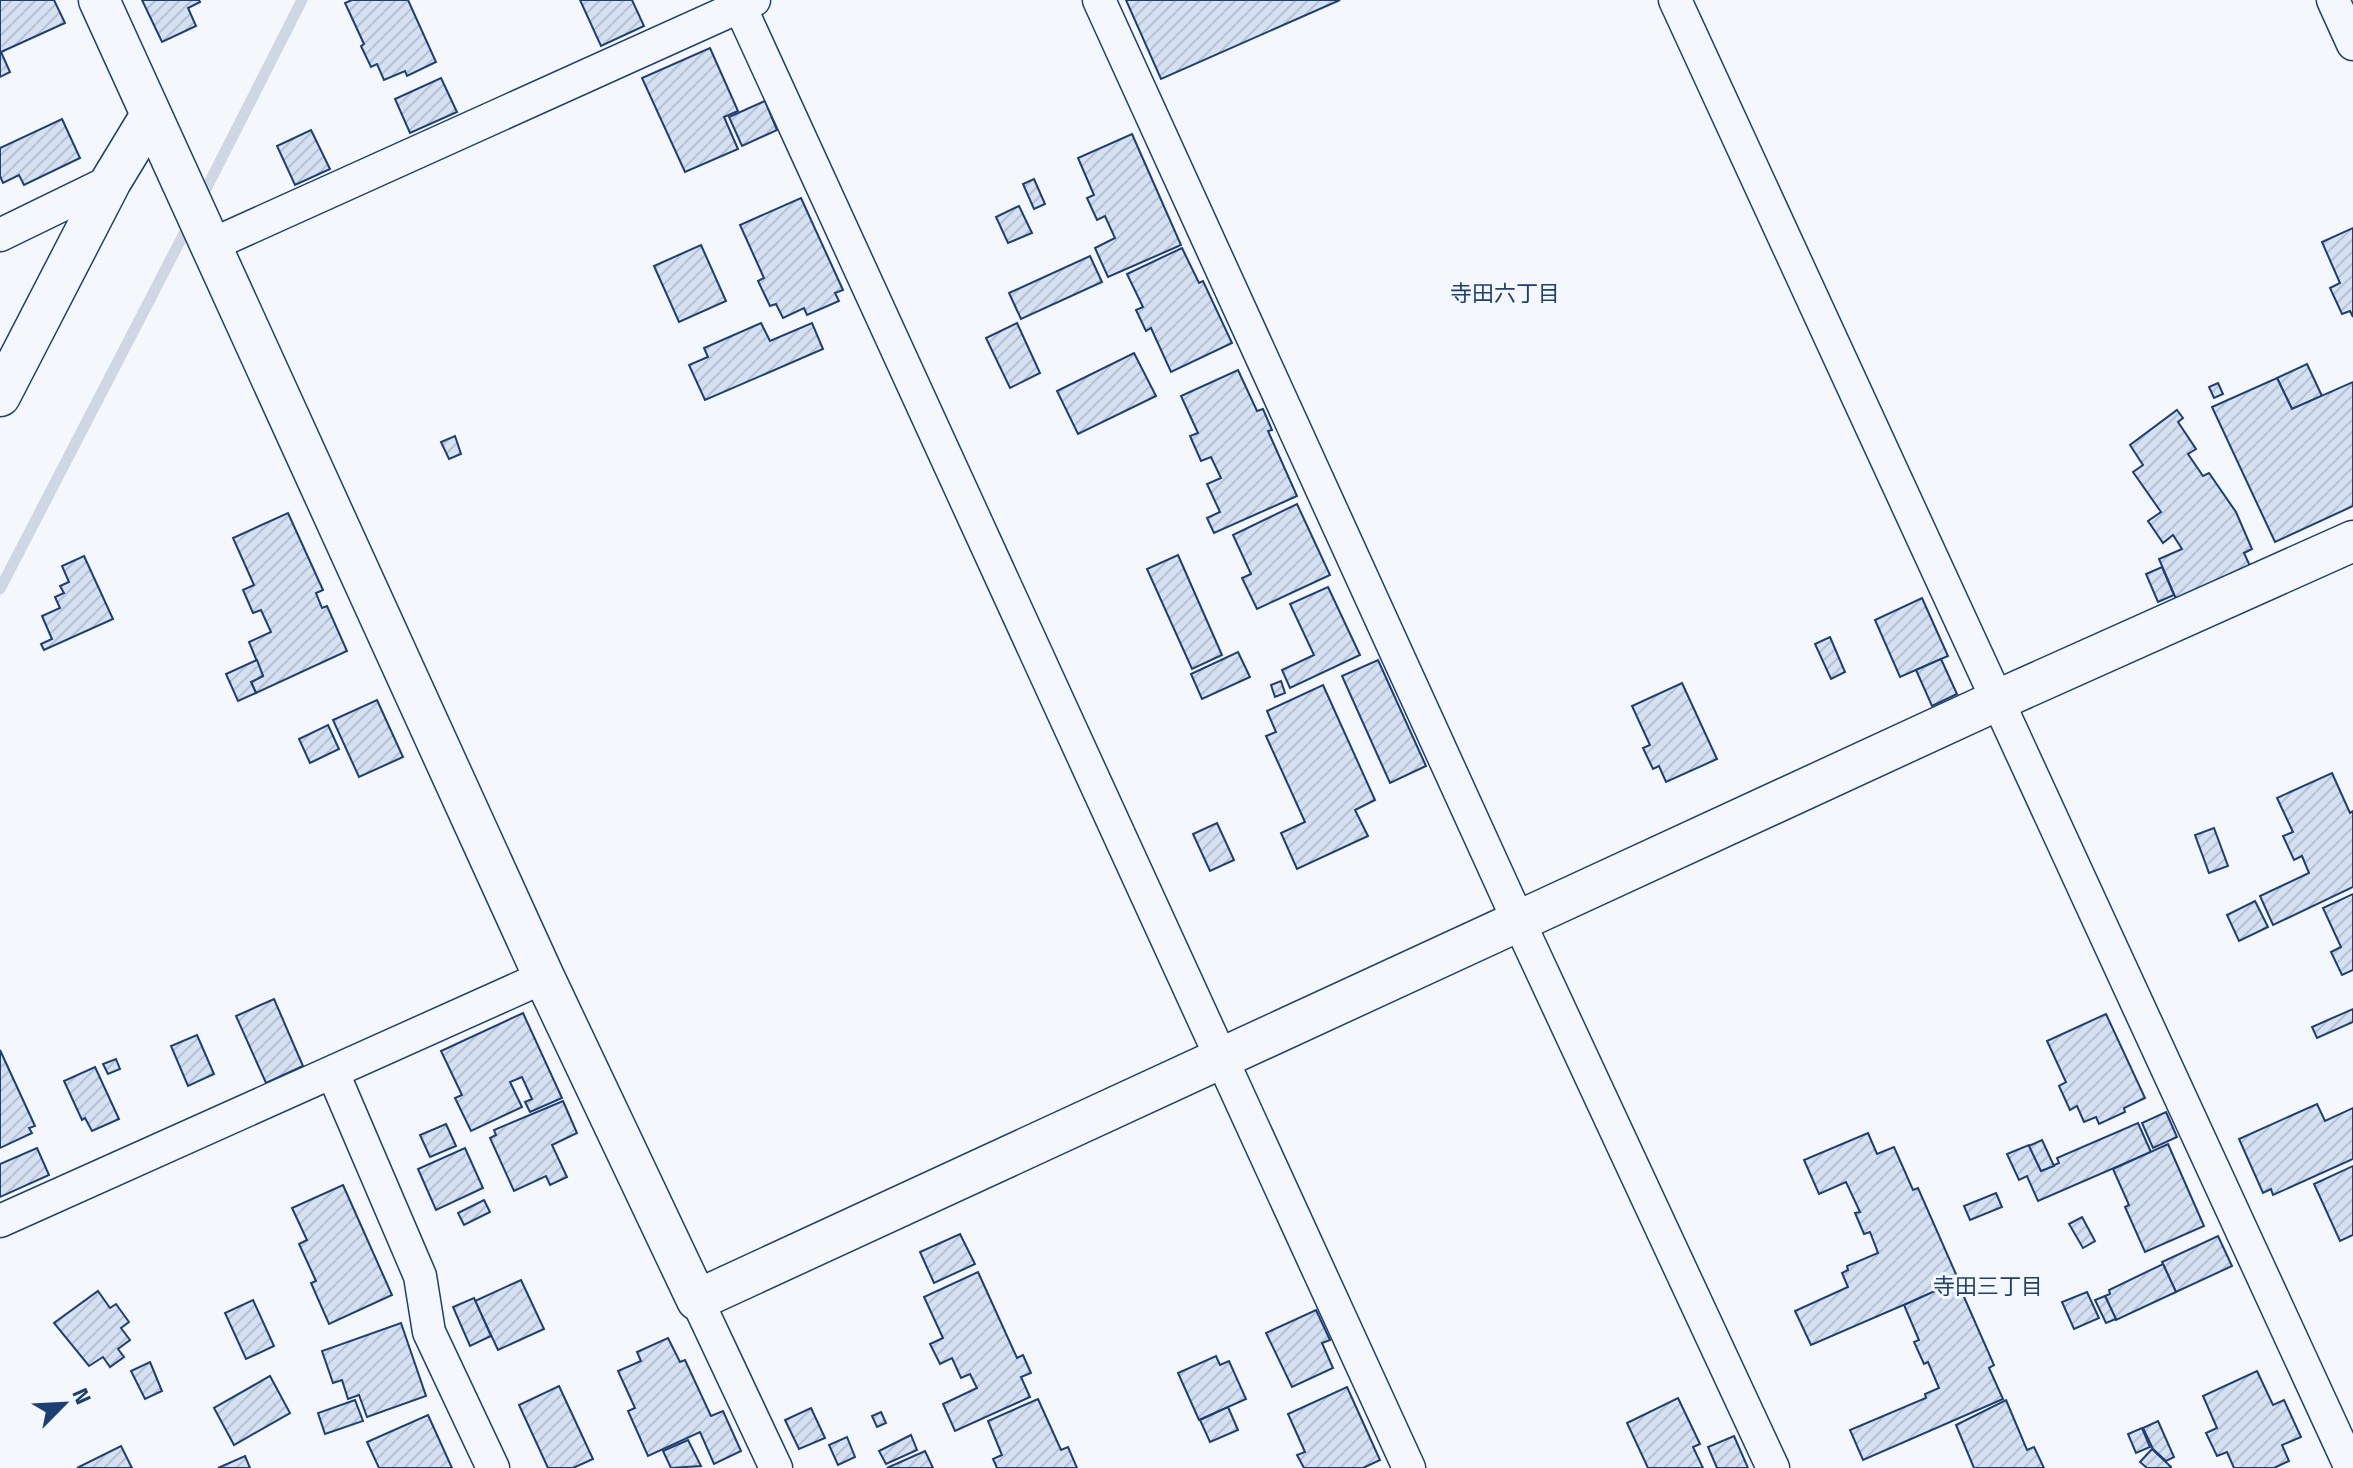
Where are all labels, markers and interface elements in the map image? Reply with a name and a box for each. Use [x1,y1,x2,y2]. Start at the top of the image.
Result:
district label: 寺田六丁目 [1450,276,1560,310]
district label: 寺田三丁目 [1933,1269,2043,1303]
north arrow [24,1364,104,1444]
text: N [64,1382,101,1410]

